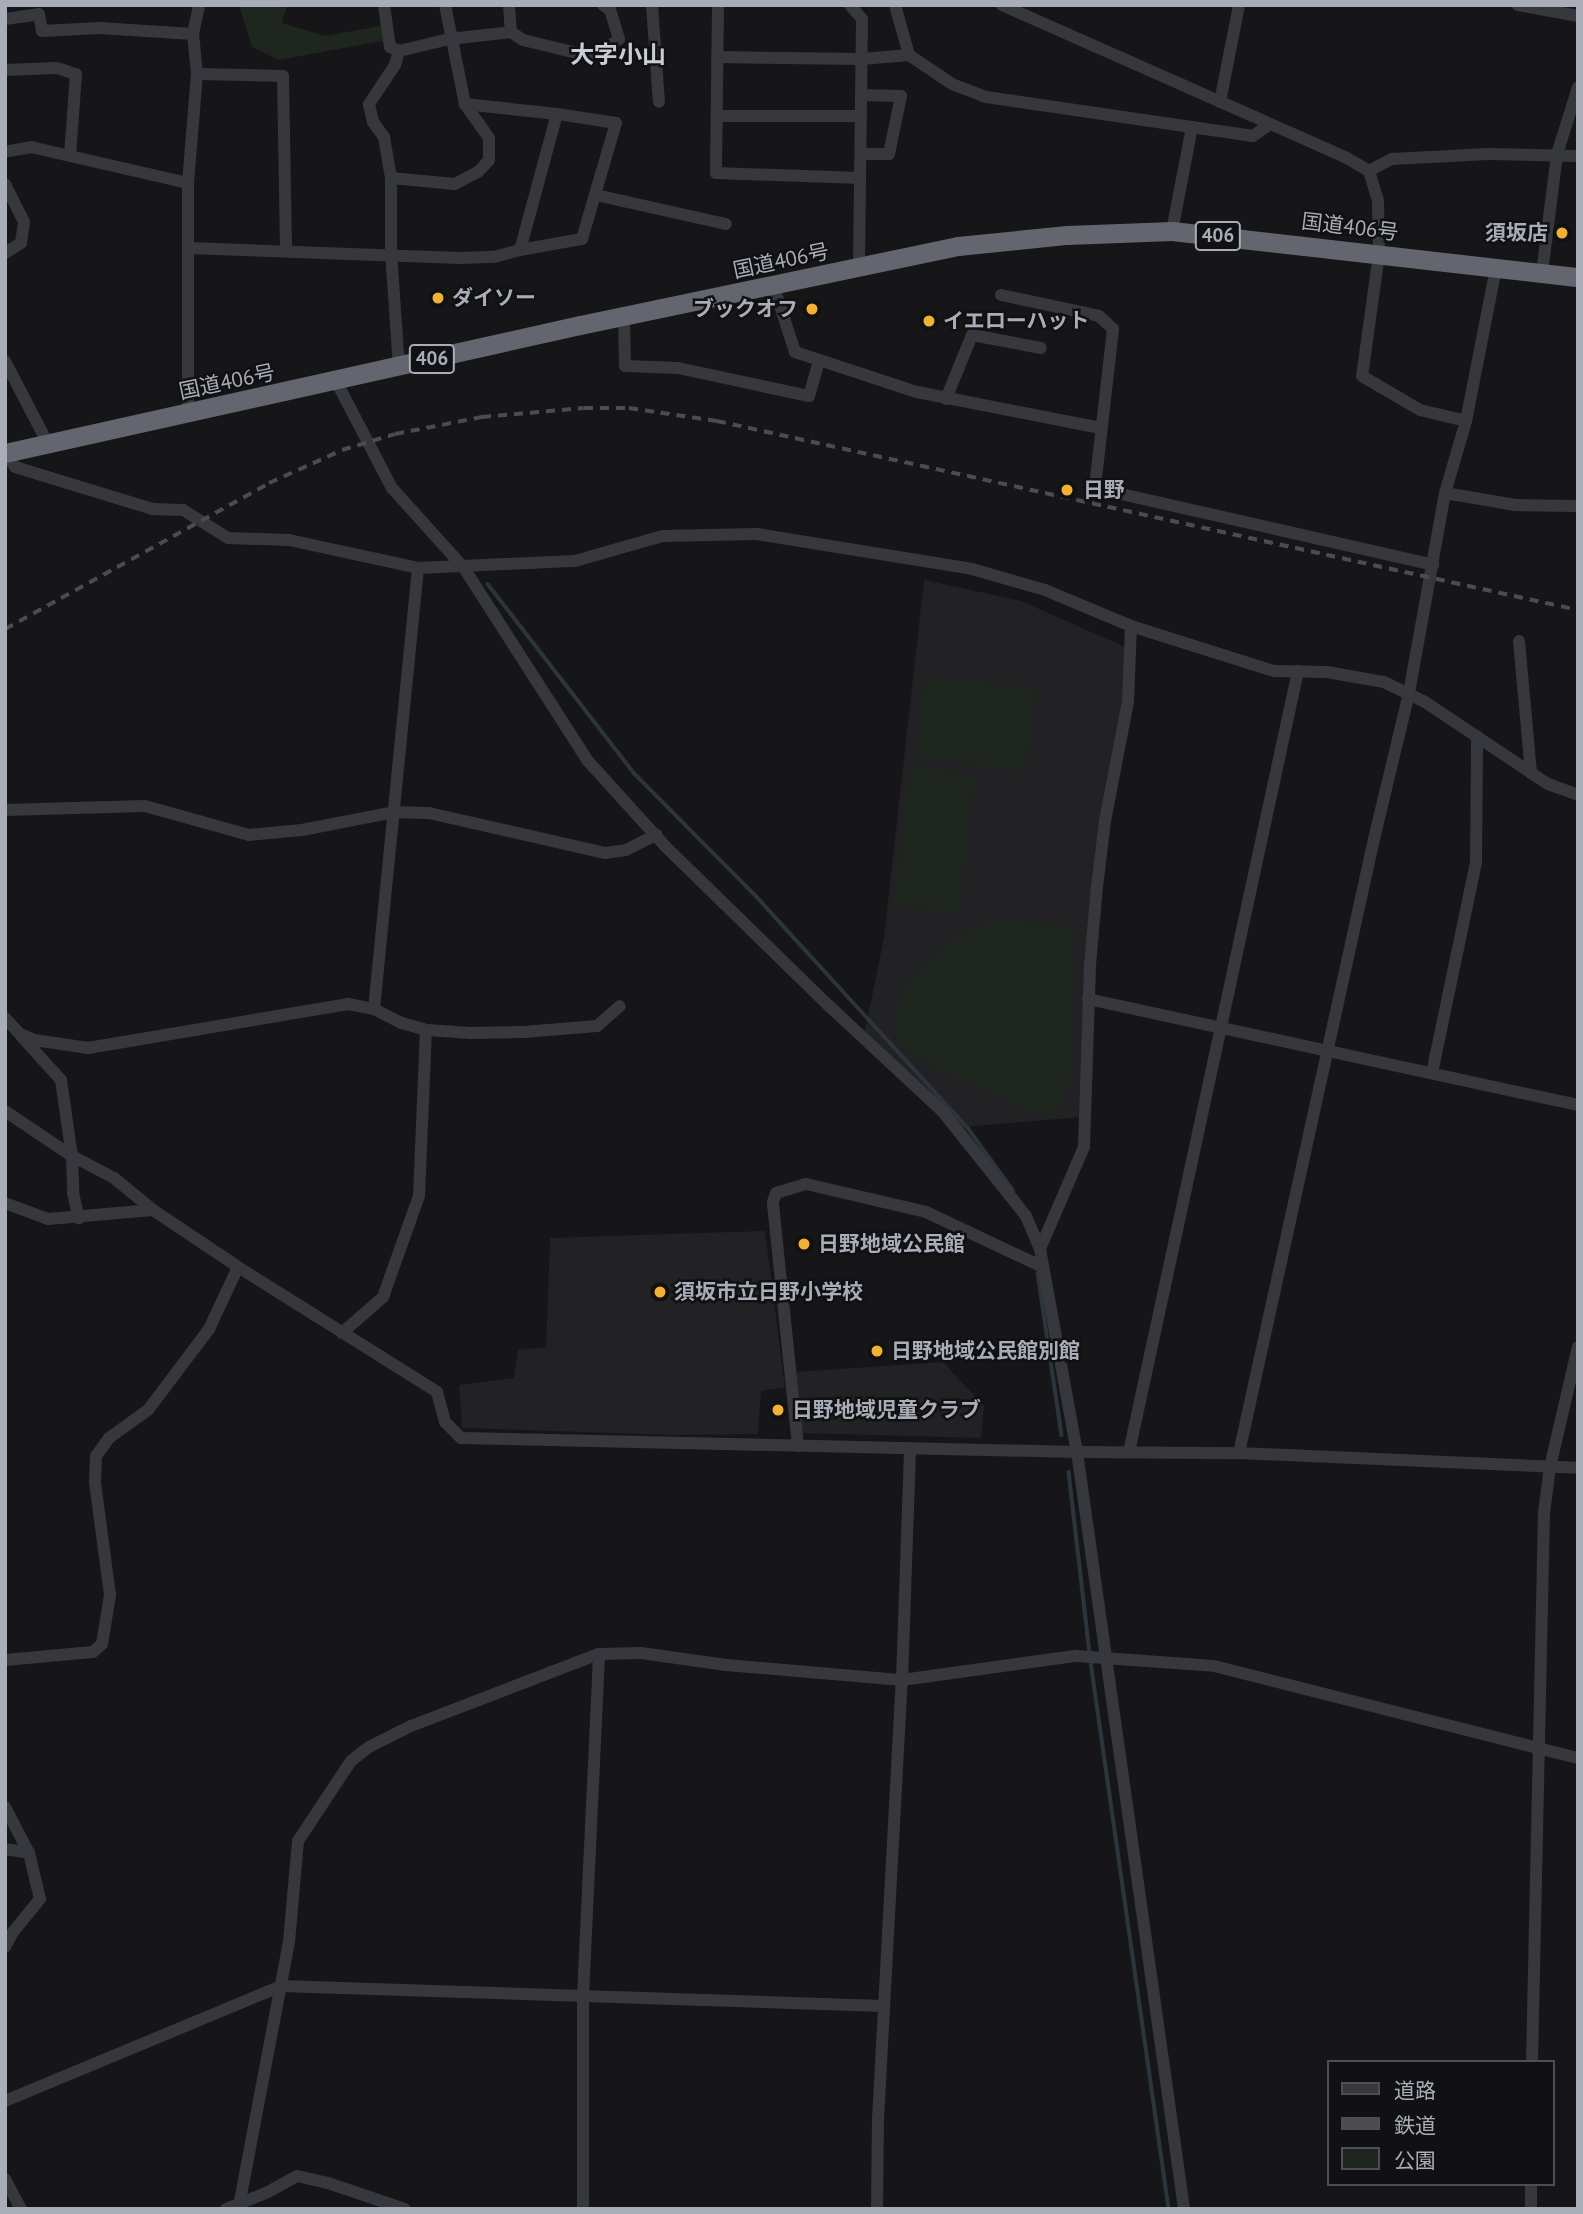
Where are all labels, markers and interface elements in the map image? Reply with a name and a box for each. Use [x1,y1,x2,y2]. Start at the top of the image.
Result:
district label: 大字小山 [570,41,666,69]
street label: 国道406号 [1300,209,1400,245]
road number: 406 [1194,220,1242,252]
place label: 須坂店 [1485,220,1548,246]
marker: 須坂店 [1554,225,1570,241]
street label: 国道406号 [731,239,831,283]
place label: ダイソー [452,285,536,311]
marker: ダイソー [430,290,446,306]
place label: ブックオフ [693,296,798,322]
marker: ブックオフ [804,301,820,317]
place label: イエローハット [943,308,1090,334]
marker: イエローハット [921,313,937,329]
road number: 406 [408,344,457,374]
street label: 国道406号 [177,360,277,404]
place label: 日野 [1083,477,1125,503]
marker: 日野 [1057,480,1077,500]
place label: 日野地域公民館 [818,1231,965,1257]
marker: 日野地域公民館 [796,1236,812,1252]
place label: 須坂市立日野小学校 [674,1279,863,1305]
marker: 須坂市立日野小学校 [652,1284,668,1300]
place label: 日野地域公民館別館 [891,1338,1080,1364]
marker: 日野地域公民館別館 [869,1343,885,1359]
place label: 日野地域児童クラブ [792,1397,981,1423]
marker: 日野地域児童クラブ [770,1402,786,1418]
legend [1328,2060,1555,2186]
text: 道路 [1394,2077,1436,2104]
text: 鉄道 [1394,2112,1436,2139]
text: 公園 [1394,2147,1436,2174]

